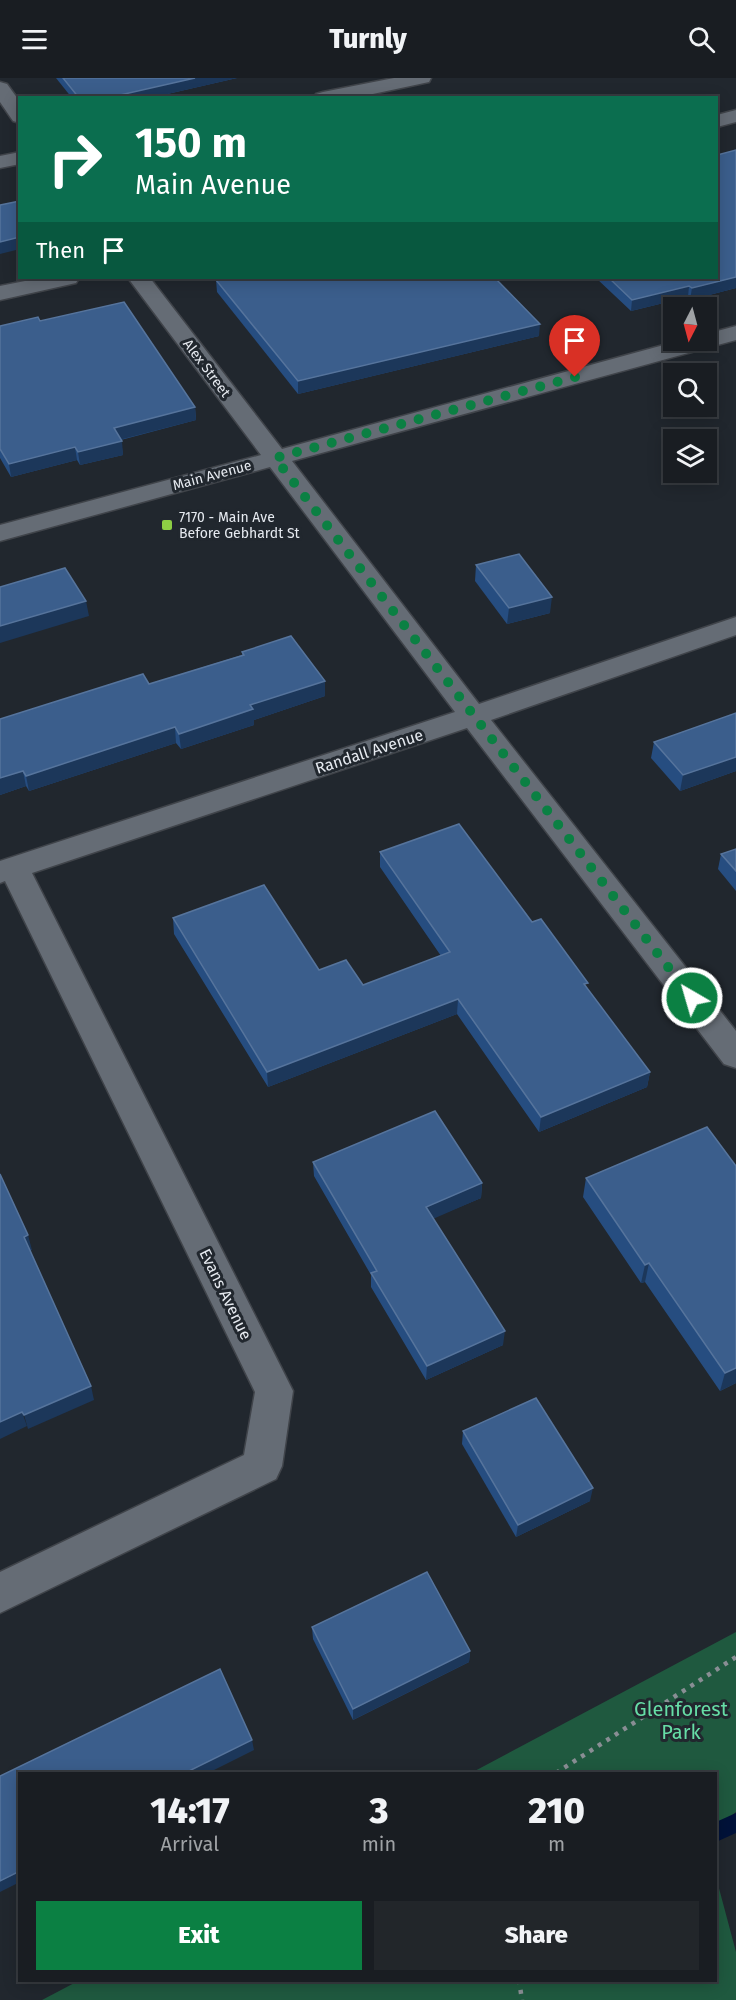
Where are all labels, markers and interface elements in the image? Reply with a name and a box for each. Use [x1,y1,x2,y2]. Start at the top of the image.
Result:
icon: menu [18,23,51,56]
text: Turnly [329,23,407,55]
icon: search [685,23,718,56]
text: 150 m [135,118,247,168]
icon: right [36,120,114,198]
text: Main Avenue [135,169,291,201]
icon: arrive [97,234,130,267]
text: Then [36,237,85,264]
north arrow [663,297,717,351]
map controls [663,297,717,483]
pin [549,315,600,377]
icon: arrive [558,324,591,357]
street label: Alex Street [179,336,234,401]
button: search [663,363,717,417]
button: layers [663,429,717,483]
street label: Main Avenue [171,457,253,494]
place label: 7170 - Main Ave Before Gebhardt St [179,509,301,542]
marker: 7170 - Main Ave Before Gebhardt St [160,518,174,532]
street label: Randall Avenue [313,725,426,778]
position arrow [660,966,724,1030]
street label: Evans Avenue [195,1246,256,1343]
park label: Glenforest Park [634,1697,729,1744]
text: 14:17 [150,1789,230,1833]
text: 3 [369,1789,388,1833]
text: 210 [528,1789,585,1833]
text: Arrival [161,1832,219,1856]
text: min [362,1832,396,1856]
text: m [548,1832,565,1856]
button: Exit [36,1901,362,1970]
button: Share [374,1901,699,1970]

